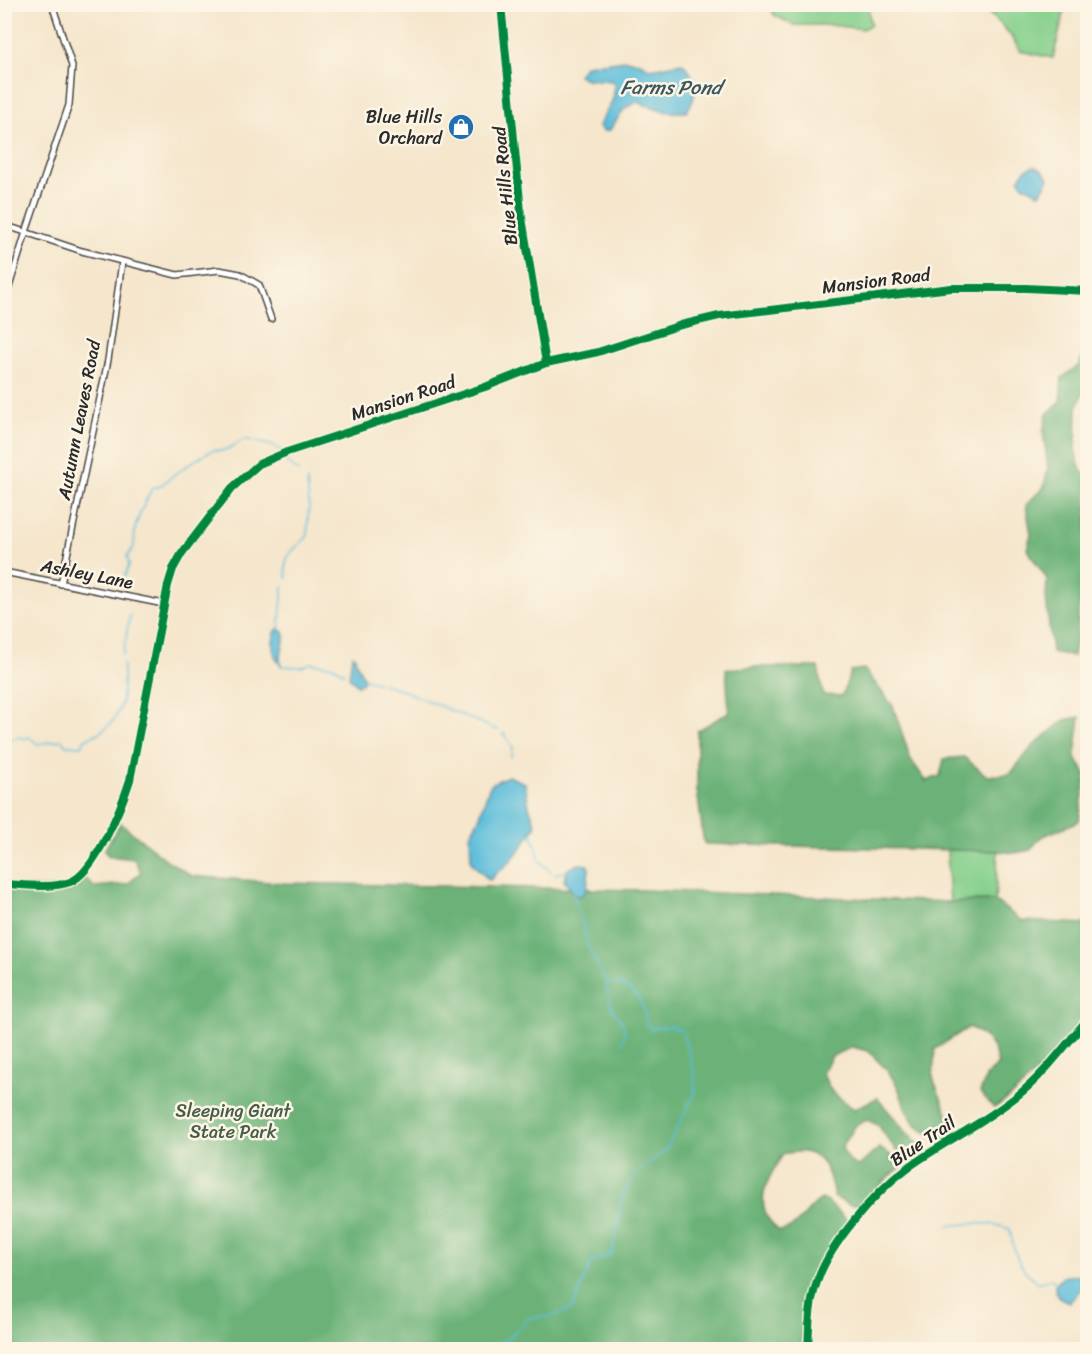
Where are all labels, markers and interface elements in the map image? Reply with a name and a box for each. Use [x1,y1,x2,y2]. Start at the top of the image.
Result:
water label: Farms Pond [620,70,727,105]
place label: Blue Hills Orchard [366,101,443,154]
shop icon: Blue Hills Orchard [446,112,476,142]
street label: Blue Hills Road [483,123,527,247]
street label: Mansion Road [820,258,933,304]
street label: Autumn Leaves Road [48,336,110,504]
street label: Mansion Road [346,366,461,430]
street label: Ashley Lane [37,549,136,599]
park label: Sleeping Giant State Park [175,1095,291,1148]
street label: Blue Trail [883,1106,964,1175]

